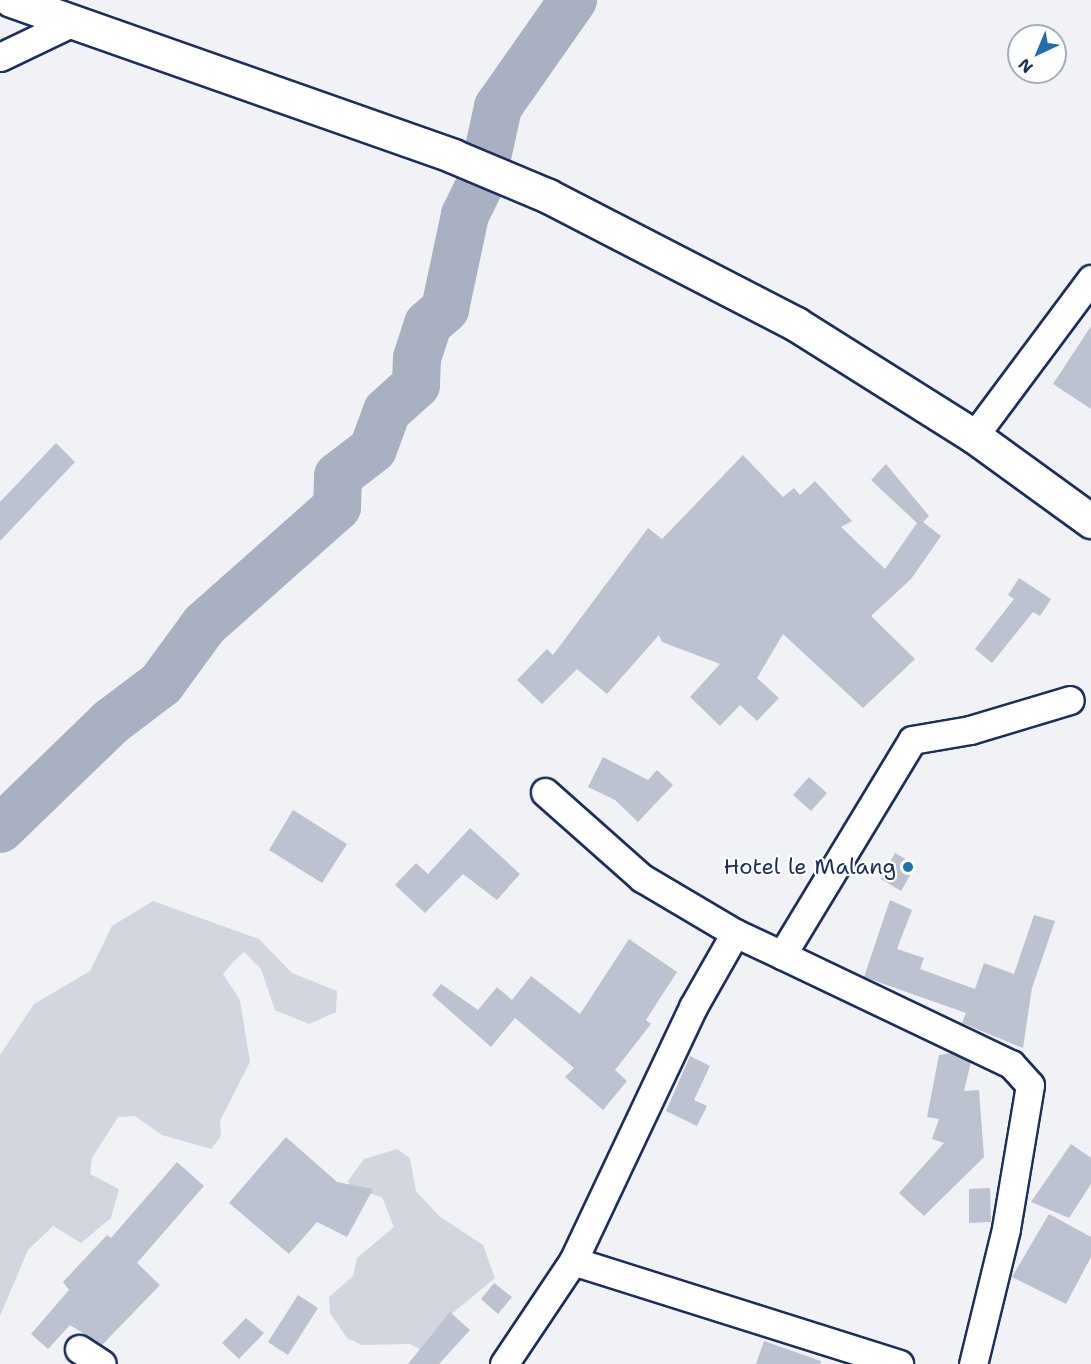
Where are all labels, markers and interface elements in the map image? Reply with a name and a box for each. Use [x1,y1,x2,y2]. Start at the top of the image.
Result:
north arrow [1007,24,1067,84]
text: N [1014,54,1037,78]
place label: Hotel le Malang [723,854,896,880]
marker: Hotel le Malang [901,860,915,874]

